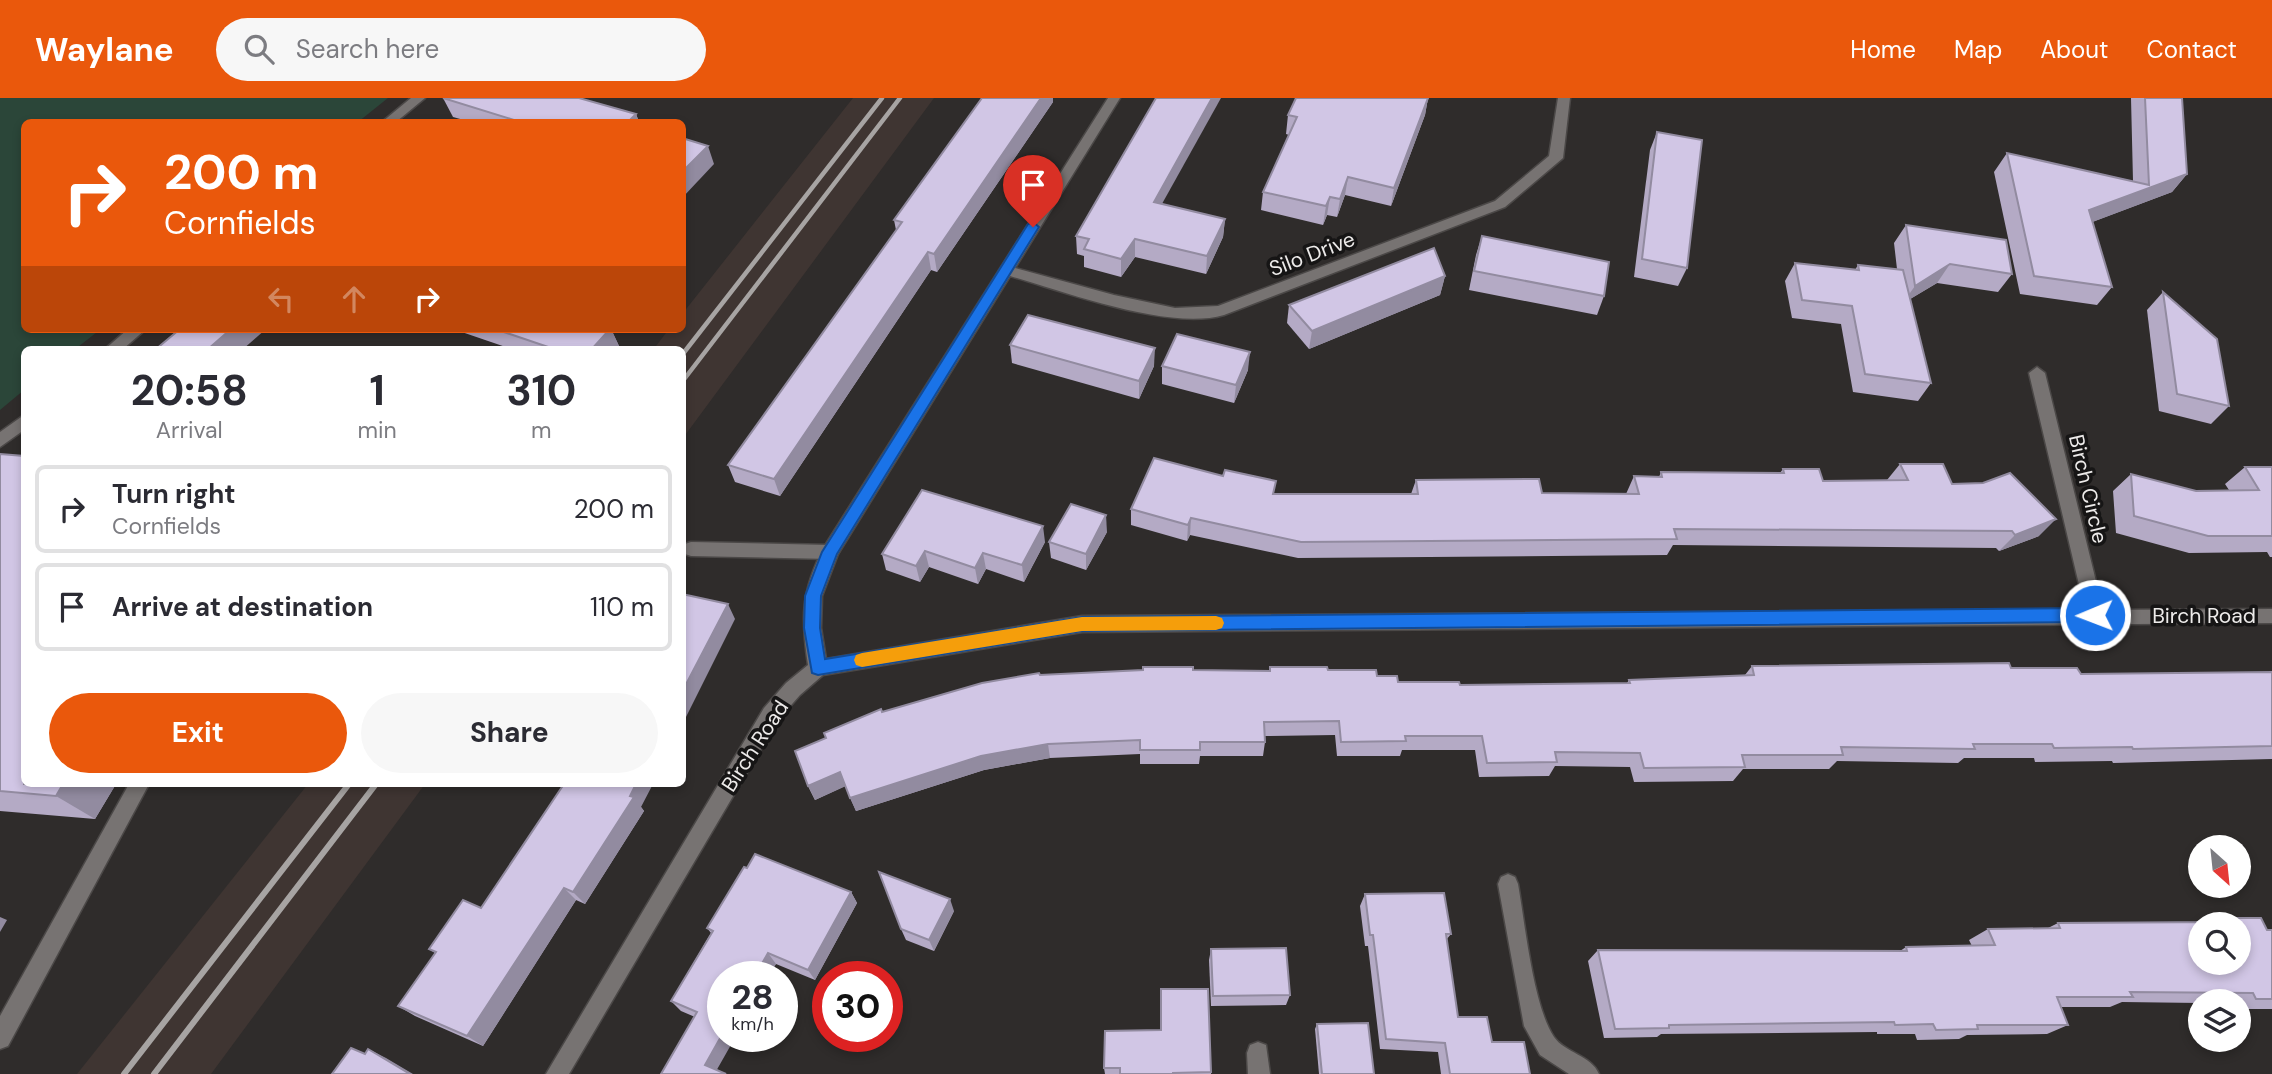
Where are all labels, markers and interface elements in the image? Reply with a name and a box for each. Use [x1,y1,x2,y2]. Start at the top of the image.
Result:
search box [216,18,706,81]
text: Waylane [35,28,174,71]
icon: search [240,30,278,68]
text: Search here [296,32,439,66]
text: Home [1850,34,1916,65]
text: Map [1954,34,2002,65]
text: About [2040,34,2109,65]
text: Contact [2147,34,2237,65]
text: 200 m [164,140,319,204]
icon: right [49,147,140,238]
pin [1003,155,1063,227]
icon: arrive [1014,166,1052,204]
text: Cornfields [164,202,316,244]
street label: Silo Drive [1265,225,1359,283]
icon: left [262,280,300,318]
icon: ahead [335,280,373,318]
icon: right [408,280,446,318]
text: 20:58 [131,363,248,418]
text: 1 [369,363,385,418]
text: 310 [506,363,576,418]
text: Arrival [156,415,223,445]
text: min [357,415,397,445]
text: m [531,415,552,445]
street label: Birch Circle [2062,432,2114,546]
text: Turn right [112,477,236,511]
icon: right [53,490,91,528]
text: 200 m [574,492,654,526]
text: Cornfields [112,511,221,541]
position arrow [2058,578,2132,652]
icon: arrive [53,588,91,626]
text: Arrive at destination [112,590,373,624]
text: 110 m [590,590,654,624]
street label: Birch Road [2152,602,2256,630]
button: Exit [49,693,347,773]
button: Share [361,693,658,773]
street label: Birch Road [715,695,795,797]
north arrow [2188,835,2250,898]
map controls [2188,835,2251,1052]
button: search [2188,912,2251,975]
speed limit sign: 30 [812,961,903,1052]
text: 28 [731,974,774,1020]
button: layers [2188,989,2251,1052]
text: km/h [731,1012,774,1036]

